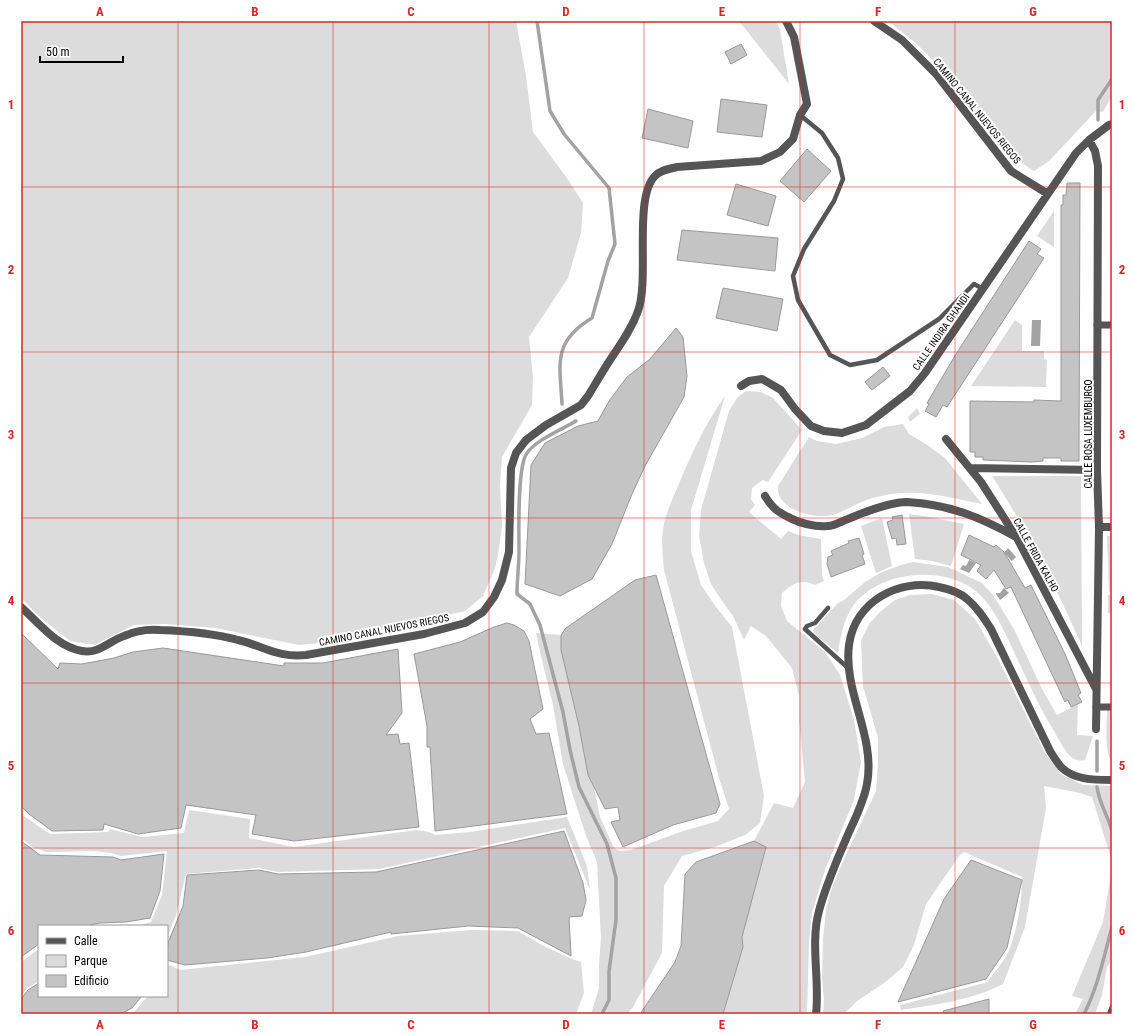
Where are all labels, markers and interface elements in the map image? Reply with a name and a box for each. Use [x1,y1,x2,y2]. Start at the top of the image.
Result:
text: A [96,4,104,19]
text: B [251,4,259,19]
text: C [407,4,415,19]
text: D [562,4,570,19]
text: E [719,4,726,19]
text: F [875,4,881,19]
text: G [1029,4,1037,19]
scale bar [40,38,123,64]
text: 50 m [46,45,70,59]
street label: CAMINO CANAL NUEVOS RIEGOS [931,56,1023,166]
text: 1 [8,97,14,112]
text: 1 [1119,97,1125,112]
text: 2 [8,262,15,277]
text: 2 [1119,262,1126,277]
street label: CALLE INDIRA GHANDI [910,292,972,372]
street label: CALLE ROSA LUXEMBURGO [1083,379,1094,489]
text: 3 [8,427,14,442]
text: 3 [1119,427,1125,442]
street label: CALLE FRIDA KALHO [1011,516,1061,594]
text: 4 [8,593,15,608]
text: 4 [1119,593,1126,608]
street label: CAMINO CANAL NUEVOS RIEGOS [318,612,450,648]
text: 5 [8,758,15,773]
text: 5 [1119,758,1126,773]
text: 6 [8,923,15,938]
text: 6 [1119,923,1126,938]
legend [38,925,168,997]
text: Calle [74,934,98,948]
text: Parque [74,954,108,968]
text: Edificio [74,974,109,988]
text: A [96,1017,104,1032]
text: B [251,1017,259,1032]
text: C [407,1017,415,1032]
text: D [562,1017,570,1032]
text: E [719,1017,726,1032]
text: F [875,1017,881,1032]
text: G [1029,1017,1037,1032]

